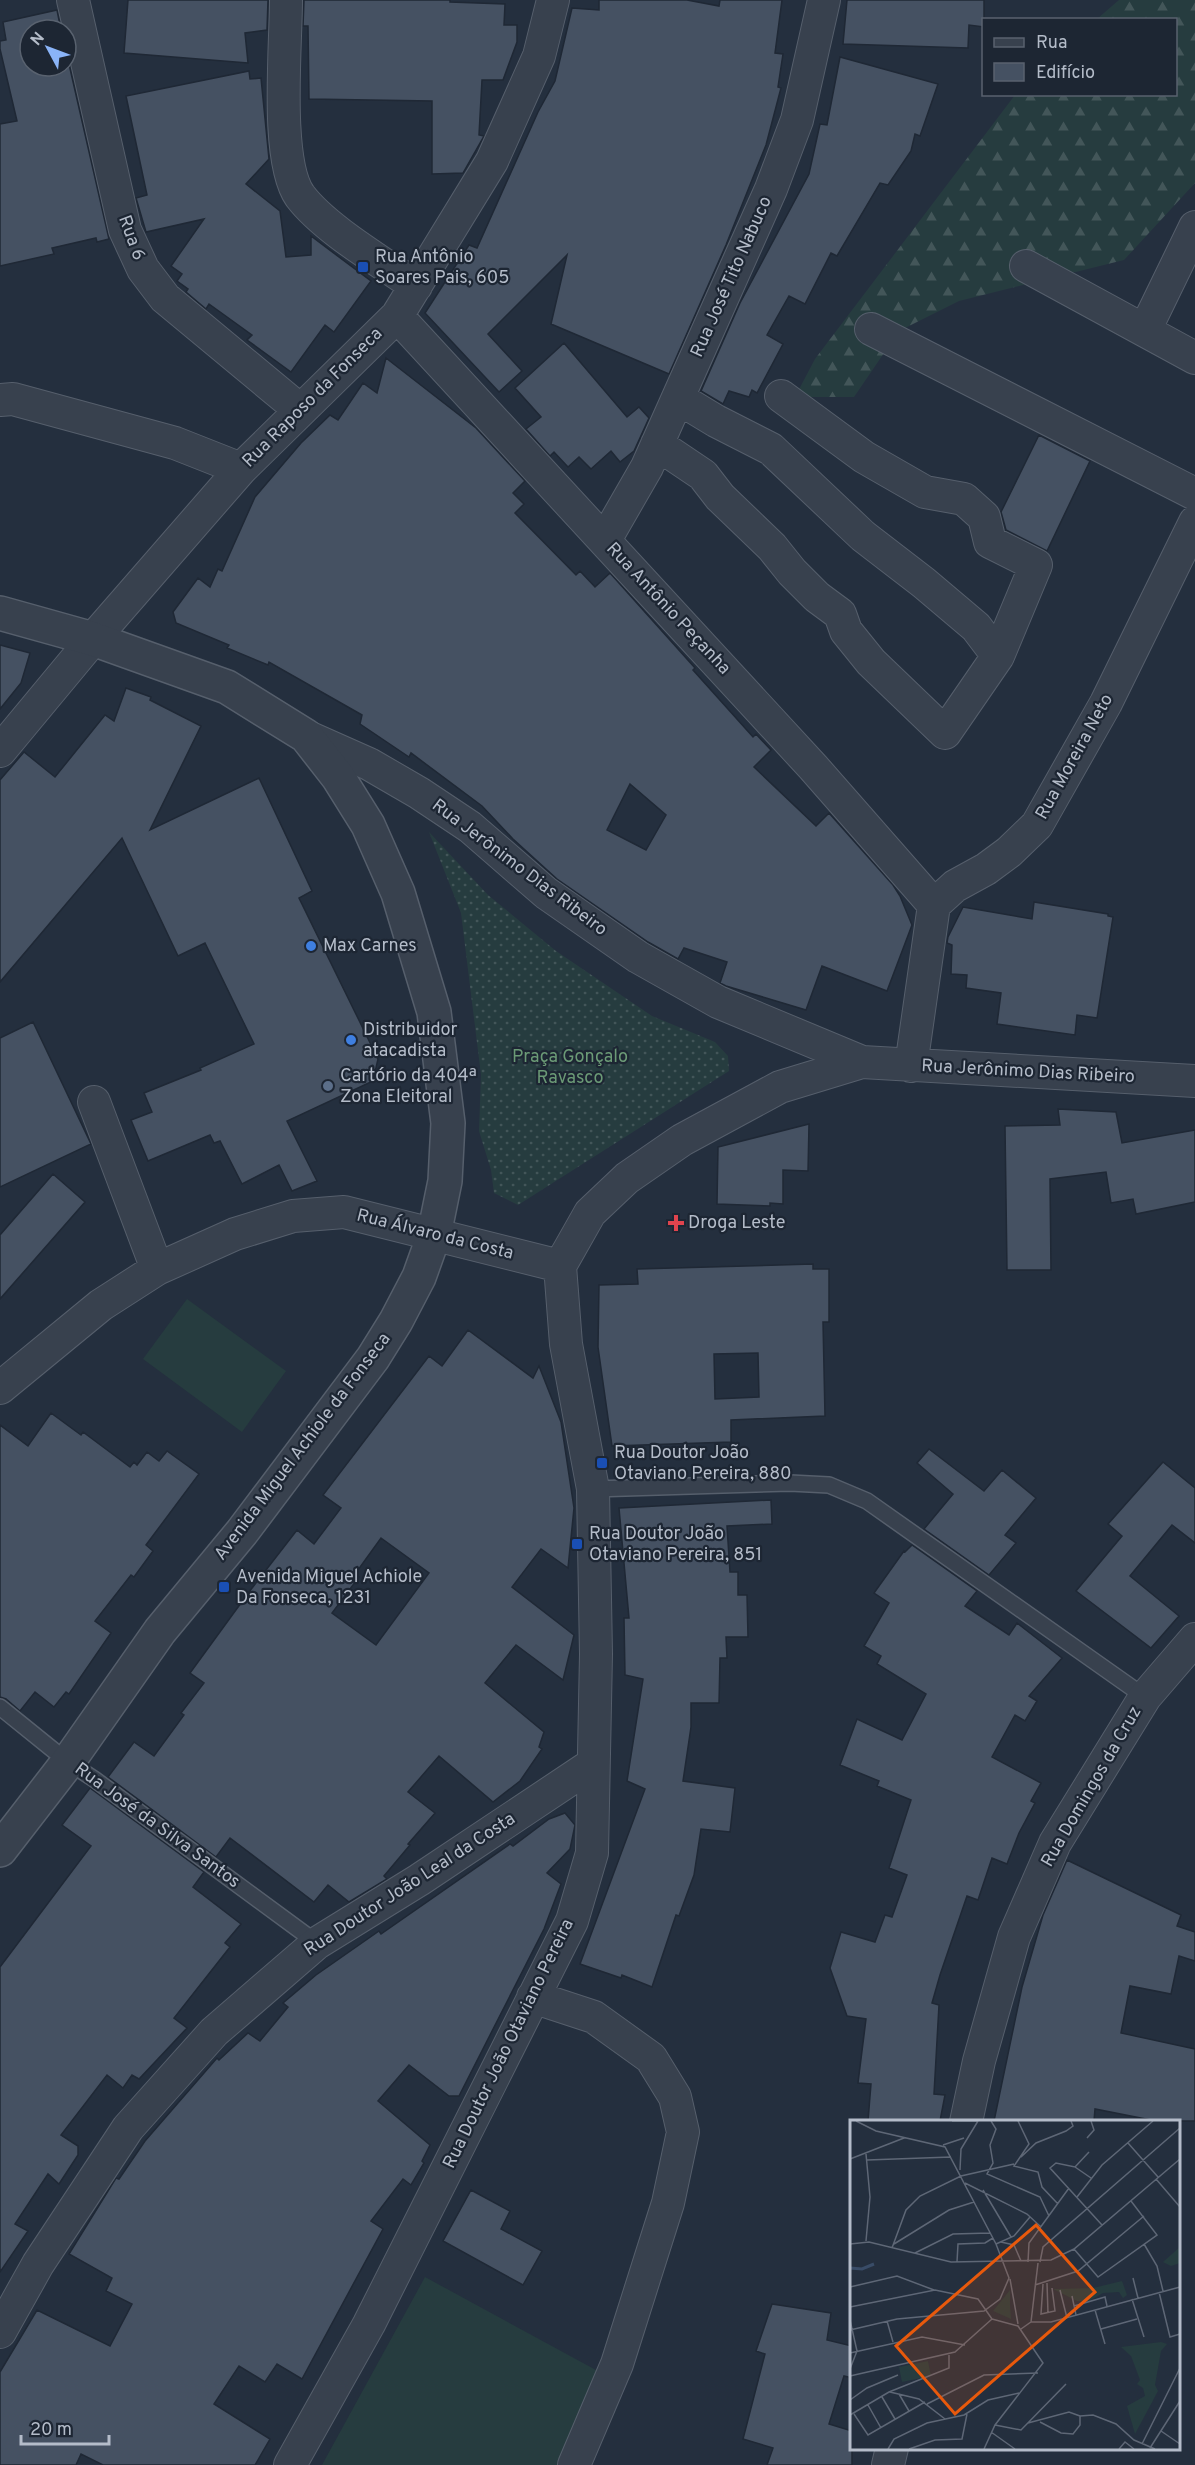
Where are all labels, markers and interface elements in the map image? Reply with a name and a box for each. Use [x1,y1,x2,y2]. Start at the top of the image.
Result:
north arrow [18,18,78,78]
legend [982,18,1177,96]
text: N [27,29,50,50]
text: Rua [1036,32,1067,55]
text: Edifício [1036,62,1095,85]
street label: Rua José Tito Nabuco [686,193,778,361]
street label: Rua 6 [112,212,150,264]
place label: Rua Antônio Soares Pais, 605 [375,246,509,290]
marker: Rua Antônio Soares Pais, 605 [356,260,370,274]
street label: Rua Raposo da Fonseca [238,323,388,473]
street label: Rua Antônio Peçanha [601,538,735,680]
street label: Rua Moreira Neto [1031,690,1119,824]
street label: Rua Jerônimo Dias Ribeiro [427,794,611,942]
place label: Max Carnes [323,935,417,958]
marker: Max Carnes [304,939,318,953]
place label: Distribuidor atacadista [363,1019,458,1063]
marker: Distribuidor atacadista [344,1033,358,1047]
park label: Praça Gonçalo Ravasco [512,1046,628,1090]
street label: Rua Jerônimo Dias Ribeiro [921,1055,1135,1089]
place label: Cartório da 404ª Zona Eleitoral [340,1065,477,1109]
marker: Cartório da 404ª Zona Eleitoral [321,1079,335,1093]
street label: Rua Álvaro da Costa [354,1202,516,1266]
place label: Droga Leste [688,1212,785,1235]
marker: Droga Leste [669,1216,683,1230]
street label: Avenida Miguel Achiole da Fonseca [210,1328,396,1566]
place label: Rua Doutor João Otaviano Pereira, 880 [614,1442,792,1486]
marker: Rua Doutor João Otaviano Pereira, 880 [595,1456,609,1470]
place label: Rua Doutor João Otaviano Pereira, 851 [589,1523,762,1567]
marker: Rua Doutor João Otaviano Pereira, 851 [570,1537,584,1551]
place label: Avenida Miguel Achiole Da Fonseca, 1231 [236,1566,422,1610]
marker: Avenida Miguel Achiole Da Fonseca, 1231 [217,1580,231,1594]
street label: Rua Domingos da Cruz [1037,1702,1147,1872]
street label: Rua José da Silva Santos [70,1758,244,1894]
street label: Rua Doutor João Leal da Costa [300,1808,520,1962]
street label: Rua Doutor João Otaviano Pereira [438,1915,580,2173]
inset map [850,2120,1180,2450]
scale bar [21,2408,110,2446]
text: 20 m [30,2419,72,2442]

